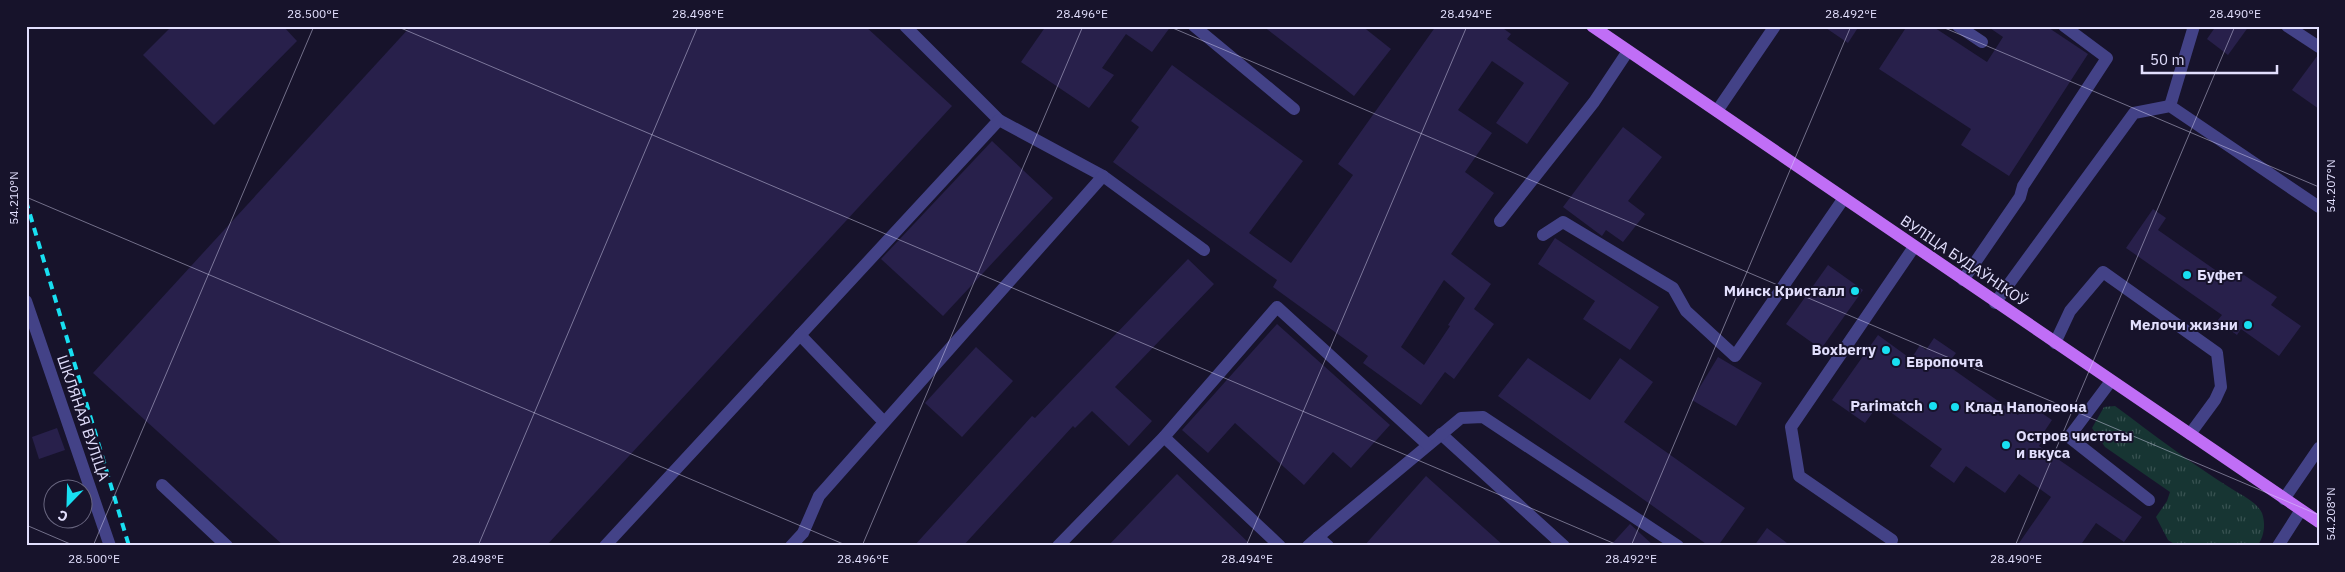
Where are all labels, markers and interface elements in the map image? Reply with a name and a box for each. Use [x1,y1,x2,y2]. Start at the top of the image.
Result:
text: 28.500°E [287,6,339,21]
text: 28.498°E [672,6,724,21]
text: 28.496°E [1056,6,1108,21]
text: 28.494°E [1440,6,1492,21]
text: 28.492°E [1825,6,1877,21]
text: 28.490°E [2209,6,2261,21]
scale bar [2142,42,2278,74]
text: 50 m [2150,50,2185,69]
text: 54.207°N [2323,159,2338,213]
text: 54.210°N [6,171,21,225]
street label: ВУЛІЦА БУДАЎНІКОЎ [1897,211,2032,310]
place label: Буфет [2197,265,2243,284]
marker: Буфет [2181,269,2193,281]
place label: Минск Кристалл [1724,281,1845,300]
marker: Минск Кристалл [1849,285,1861,297]
place label: Мелочи жизни [2130,315,2238,334]
marker: Мелочи жизни [2242,319,2254,331]
place label: Boxberry [1812,340,1876,359]
marker: Boxberry [1880,344,1892,356]
street label: ШКЛЯНАЯ ВУЛІЦА [53,352,114,484]
place label: Европочта [1906,352,1984,371]
marker: Европочта [1890,356,1902,368]
place label: Parimatch [1850,396,1923,415]
place label: Клад Наполеона [1965,397,2087,416]
marker: Parimatch [1927,400,1939,412]
marker: Клад Наполеона [1949,401,1961,413]
place label: Остров чистоты и вкуса [2016,426,2133,462]
marker: Остров чистоты и вкуса [2000,439,2012,451]
north arrow [42,480,92,530]
text: 54.208°N [2323,487,2338,541]
text: С [55,506,71,526]
text: 28.500°E [68,551,120,566]
text: 28.498°E [452,551,504,566]
text: 28.496°E [837,551,889,566]
text: 28.494°E [1221,551,1273,566]
text: 28.492°E [1605,551,1657,566]
text: 28.490°E [1990,551,2042,566]

